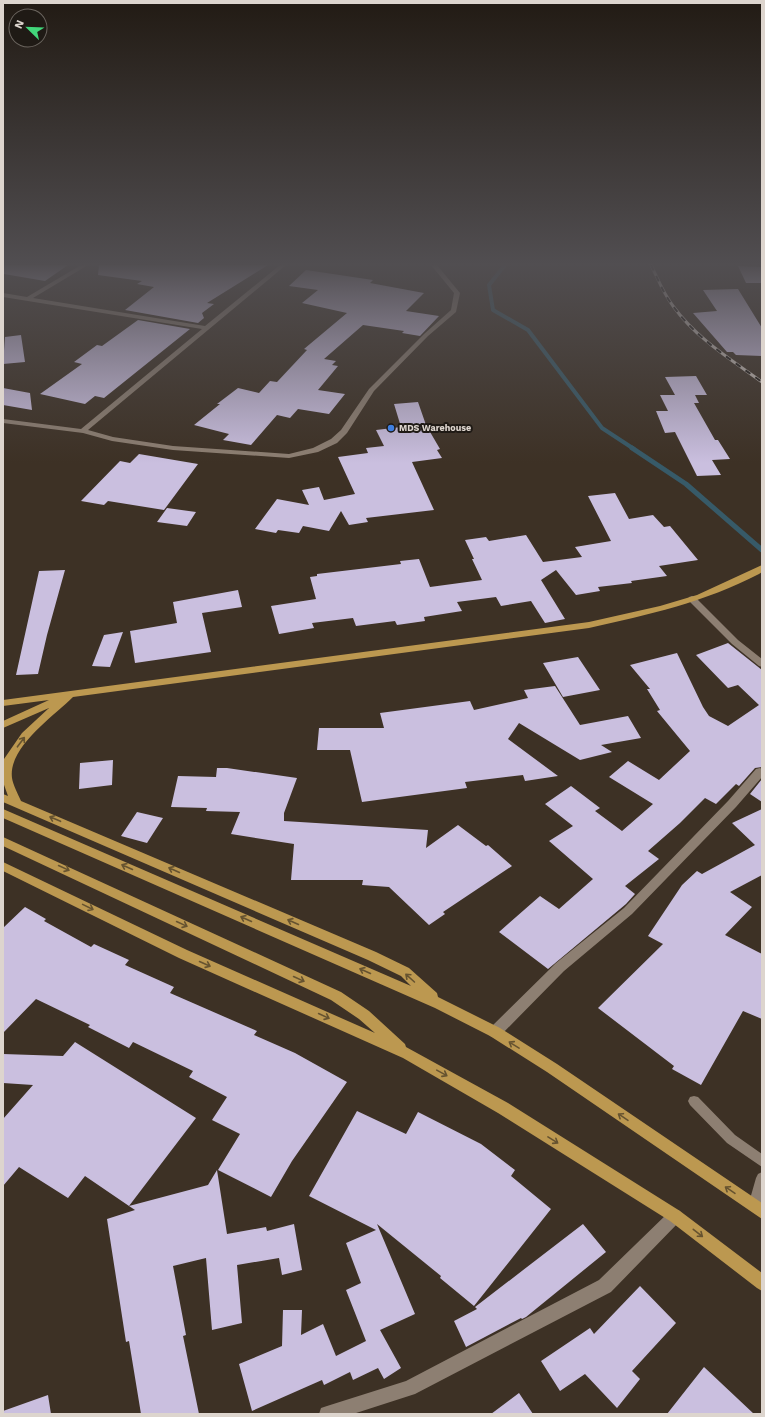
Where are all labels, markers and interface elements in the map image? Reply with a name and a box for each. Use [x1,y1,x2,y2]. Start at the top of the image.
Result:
north arrow [8,8,48,48]
text: N [12,18,27,31]
marker: MDS Warehouse [386,423,396,433]
place label: MDS Warehouse [399,423,471,433]
one-way arrow [17,737,25,748]
one-way arrow [49,815,61,822]
one-way arrow [122,863,134,870]
one-way arrow [58,865,70,872]
one-way arrow [168,866,180,874]
one-way arrow [82,904,94,911]
one-way arrow [241,915,253,922]
one-way arrow [288,918,300,925]
one-way arrow [175,921,187,928]
one-way arrow [199,961,211,968]
one-way arrow [360,967,372,974]
one-way arrow [405,973,416,982]
one-way arrow [293,976,305,983]
one-way arrow [318,1013,330,1021]
one-way arrow [508,1040,520,1048]
one-way arrow [435,1070,447,1078]
one-way arrow [617,1112,628,1121]
one-way arrow [548,1135,559,1144]
one-way arrow [725,1186,736,1194]
one-way arrow [692,1229,703,1238]

